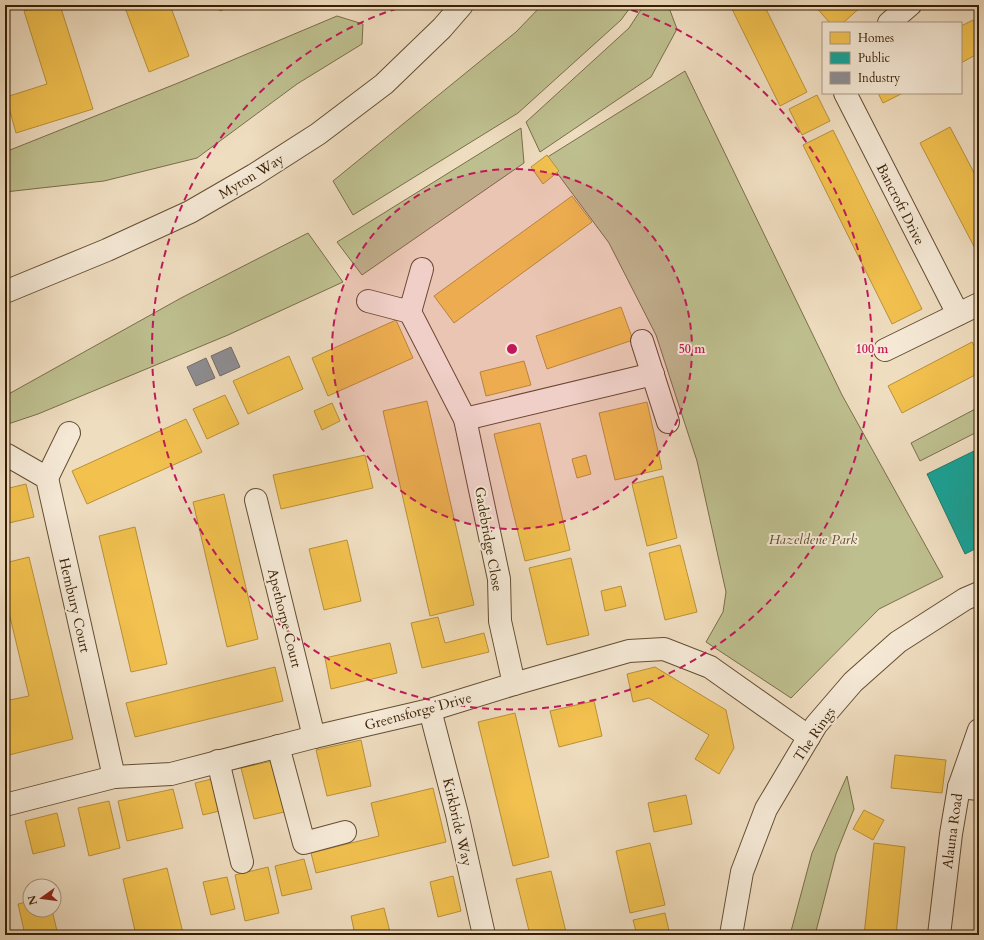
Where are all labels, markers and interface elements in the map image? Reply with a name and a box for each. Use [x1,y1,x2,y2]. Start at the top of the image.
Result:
legend [822,22,962,94]
text: Homes [858,30,894,46]
text: Public [858,50,891,66]
text: Industry [858,70,901,86]
street label: Myton Way [215,149,288,203]
street label: Bancroft Drive [872,160,929,248]
text: 50 m [679,341,706,357]
text: 100 m [856,341,889,357]
centre of rings [505,342,519,356]
street label: Gadebridge Close [470,485,507,593]
park label: Hazeldene Park [769,530,857,549]
street label: Hembury Court [54,556,95,655]
street label: Apethorpe Court [263,567,306,670]
street label: Greensforge Drive [362,688,474,735]
street label: The Rings [789,703,840,765]
street label: Kirkbride Way [438,776,477,869]
street label: Alauna Road [938,792,967,870]
north arrow [22,878,62,918]
text: N [24,893,41,907]

